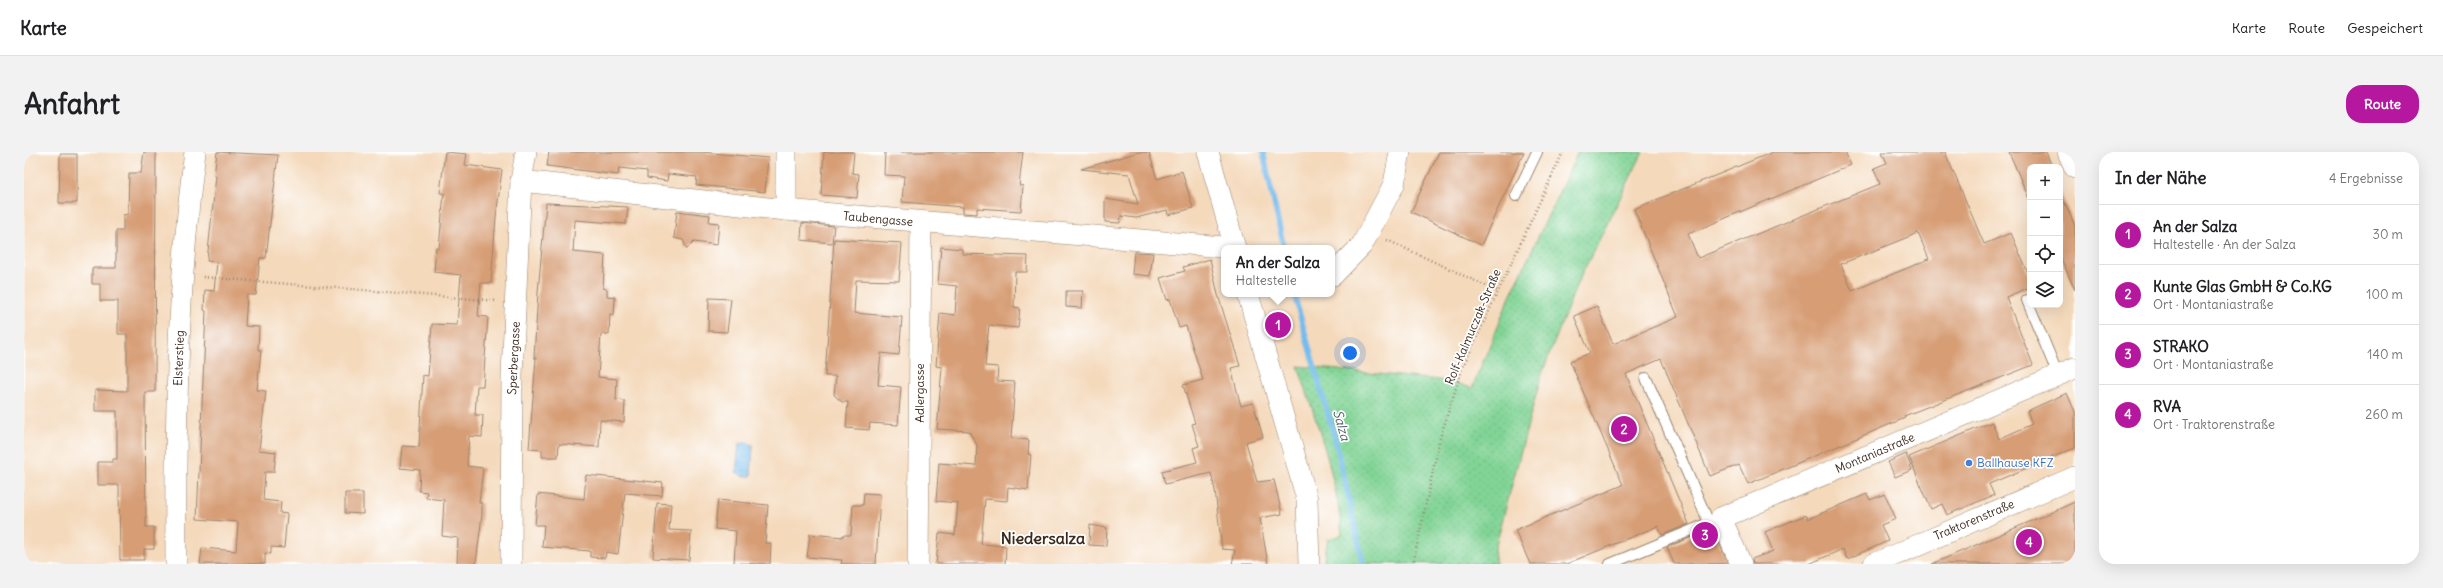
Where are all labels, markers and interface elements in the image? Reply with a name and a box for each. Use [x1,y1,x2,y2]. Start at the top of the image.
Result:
text: Karte [20,16,67,40]
text: Karte [2232,19,2266,37]
text: Route [2288,19,2325,37]
text: Gespeichert [2347,19,2423,37]
button: Route [2346,85,2419,123]
text: Anfahrt [24,86,120,122]
map controls [2027,164,2063,308]
button: + [2027,164,2063,200]
text: In der Nähe [2115,167,2207,189]
text: 4 Ergebnisse [2329,170,2403,187]
button: − [2027,200,2063,236]
street label: Taubengasse [842,208,914,229]
text: An der Salza [2153,217,2237,236]
text: 1 [2125,226,2131,243]
text: 30 m [2373,226,2403,243]
button: locate [2027,236,2063,272]
text: Haltestelle · An der Salza [2153,236,2296,253]
popup [1221,245,1335,297]
text: An der Salza [1236,253,1320,272]
street label: Rolf-Kalmuczak-Straße [1441,267,1504,387]
text: Haltestelle [1236,272,1297,289]
button: layers [2027,272,2063,308]
text: Kunte Glas GmbH & Co.KG [2153,277,2332,296]
text: 2 [2124,286,2132,303]
text: 100 m [2366,286,2403,303]
text: Ort · Montaniastraße [2153,296,2274,313]
pin: 1 [1265,310,1291,340]
street label: Sperbergasse [504,321,523,395]
street label: Elsterstieg [170,330,187,386]
text: STRAKO [2153,337,2209,356]
your location [1340,343,1360,363]
text: 3 [2124,346,2132,363]
text: 140 m [2367,346,2403,363]
text: Ort · Montaniastraße [2153,356,2274,373]
street label: Adlergasse [912,363,927,423]
text: RVA [2153,397,2181,416]
text: 4 [2124,406,2132,423]
text: 260 m [2365,406,2403,423]
water label: Salza [1329,408,1354,443]
pin: 2 [1611,414,1637,444]
text: Ort · Traktorenstraße [2153,416,2275,433]
street label: Montaniastraße [1833,429,1917,476]
place label: Ballhause KFZ [1977,455,2054,470]
marker: Ballhause KFZ [1964,458,1974,468]
street label: Traktorenstraße [1931,496,2016,543]
pin: 3 [1692,520,1718,550]
pin: 4 [2016,527,2042,557]
district label: Niedersalza [1001,528,1085,548]

